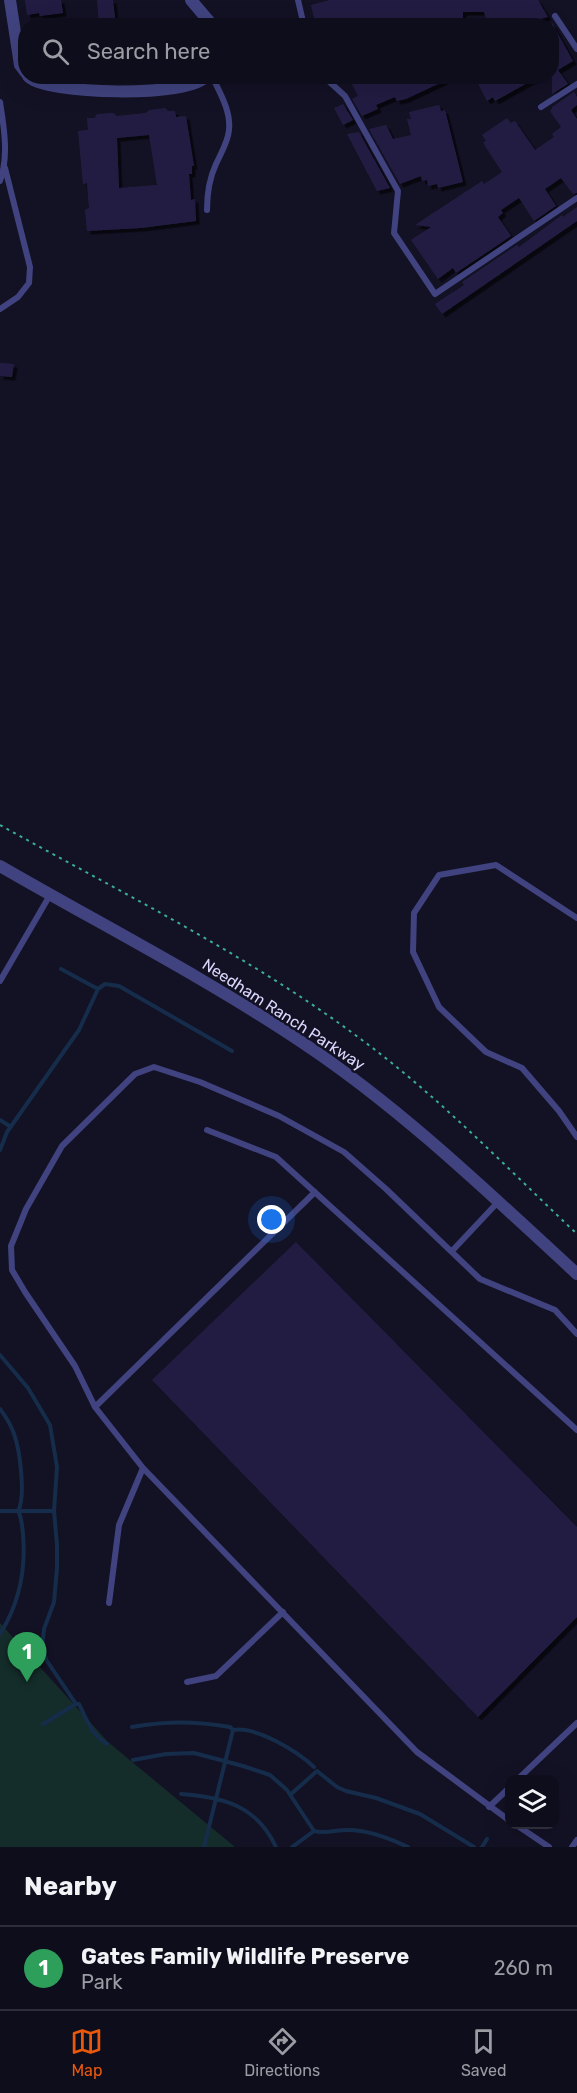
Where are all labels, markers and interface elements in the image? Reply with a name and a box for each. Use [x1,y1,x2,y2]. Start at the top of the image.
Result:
search box [18,18,559,84]
icon: search [39,35,72,68]
text: Search here [87,38,210,65]
street label: Needham Ranch Parkway [199,955,369,1074]
your location [257,1205,286,1234]
pin: 1 [8,1632,46,1682]
map controls [505,1775,559,1829]
button: layers [505,1775,559,1829]
text: Nearby [24,1871,117,1902]
text: Gates Family Wildlife Preserve [81,1943,409,1970]
text: 1 [39,1956,48,1980]
text: 260 m [494,1956,553,1980]
text: Park [81,1970,123,1994]
tab: Map [70,2025,103,2080]
tab: Directions [244,2025,320,2080]
tab: Saved [461,2025,507,2080]

